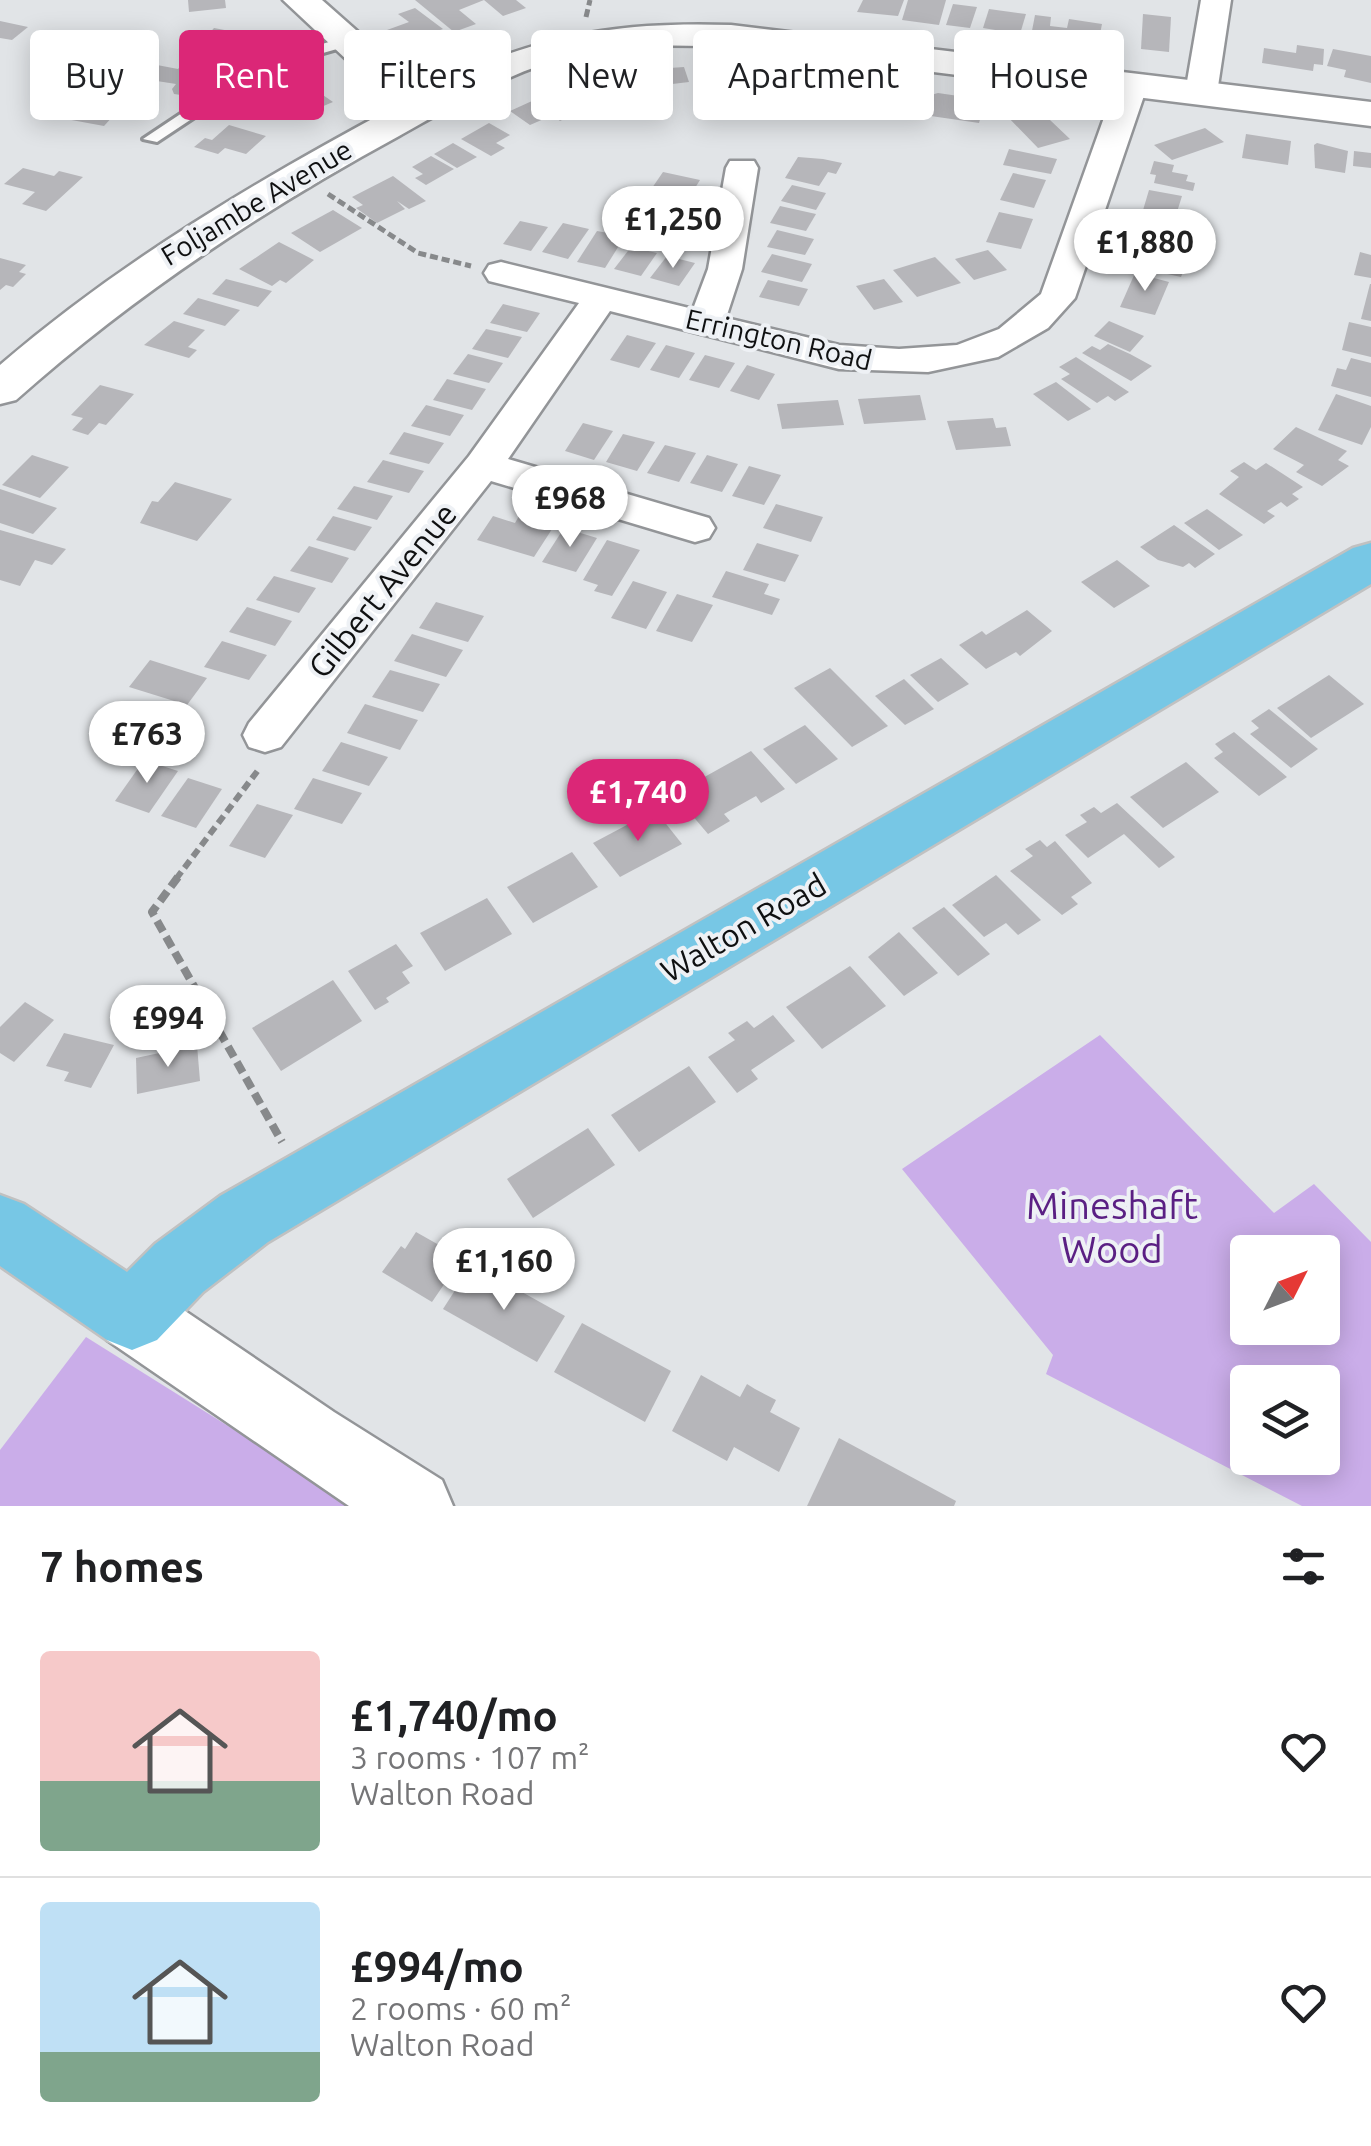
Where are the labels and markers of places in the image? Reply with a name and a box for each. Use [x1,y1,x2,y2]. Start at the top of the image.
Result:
pin: £1,250 [592,186,754,271]
pin: £1,880 [1064,209,1226,294]
pin: £968 [511,465,629,550]
pin: £763 [88,701,206,786]
pin: £1,740 [557,759,719,844]
pin: £994 [109,985,227,1070]
pin: £1,160 [423,1228,585,1313]

